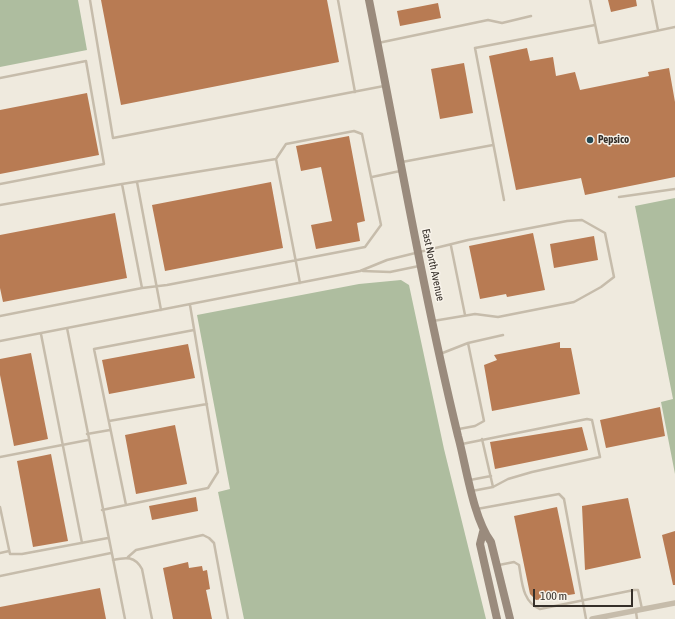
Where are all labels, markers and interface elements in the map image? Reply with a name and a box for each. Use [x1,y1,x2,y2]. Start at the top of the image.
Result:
place label: Pepsico [598,133,629,147]
marker: Pepsico [585,135,595,145]
street label: East North Avenue [419,228,447,302]
scale bar [535,581,635,607]
text: 100 m [540,589,567,603]

